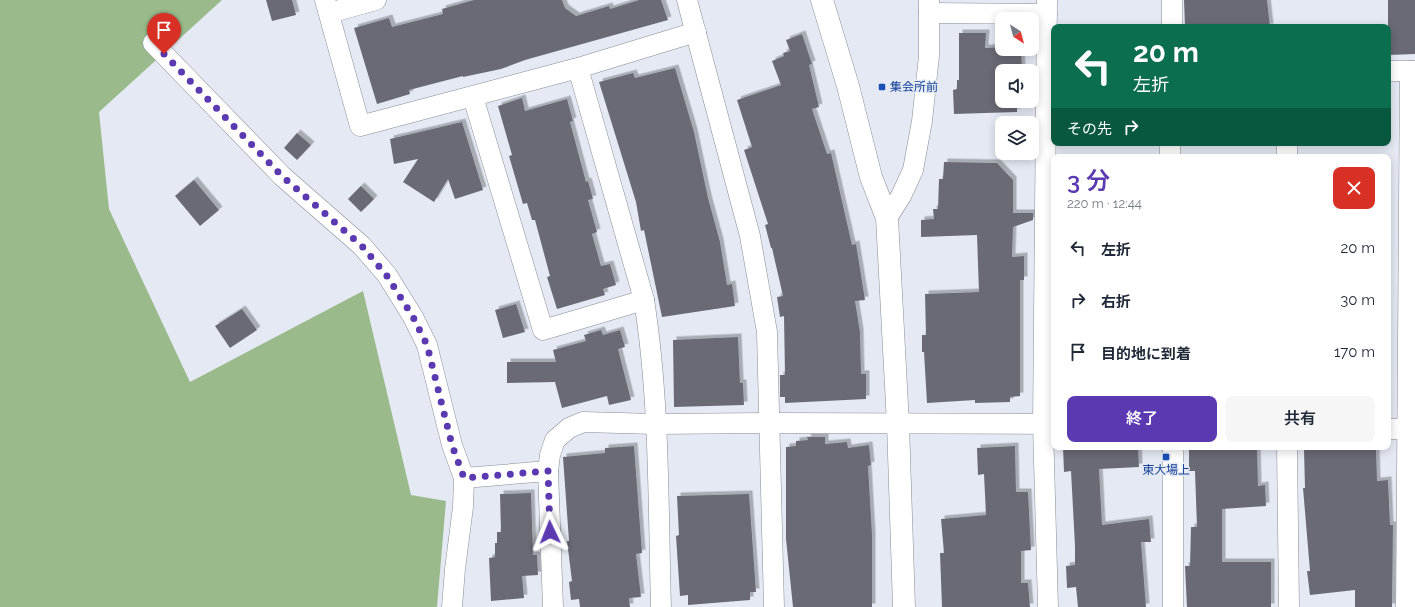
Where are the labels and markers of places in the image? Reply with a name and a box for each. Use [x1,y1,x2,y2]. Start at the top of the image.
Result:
pin [147,13,181,54]
place label: 集会所前 [890,80,938,94]
marker: 集会所前 [877,82,887,92]
marker: 東大場上 [1161,452,1171,462]
place label: 東大場上 [1142,463,1190,477]

